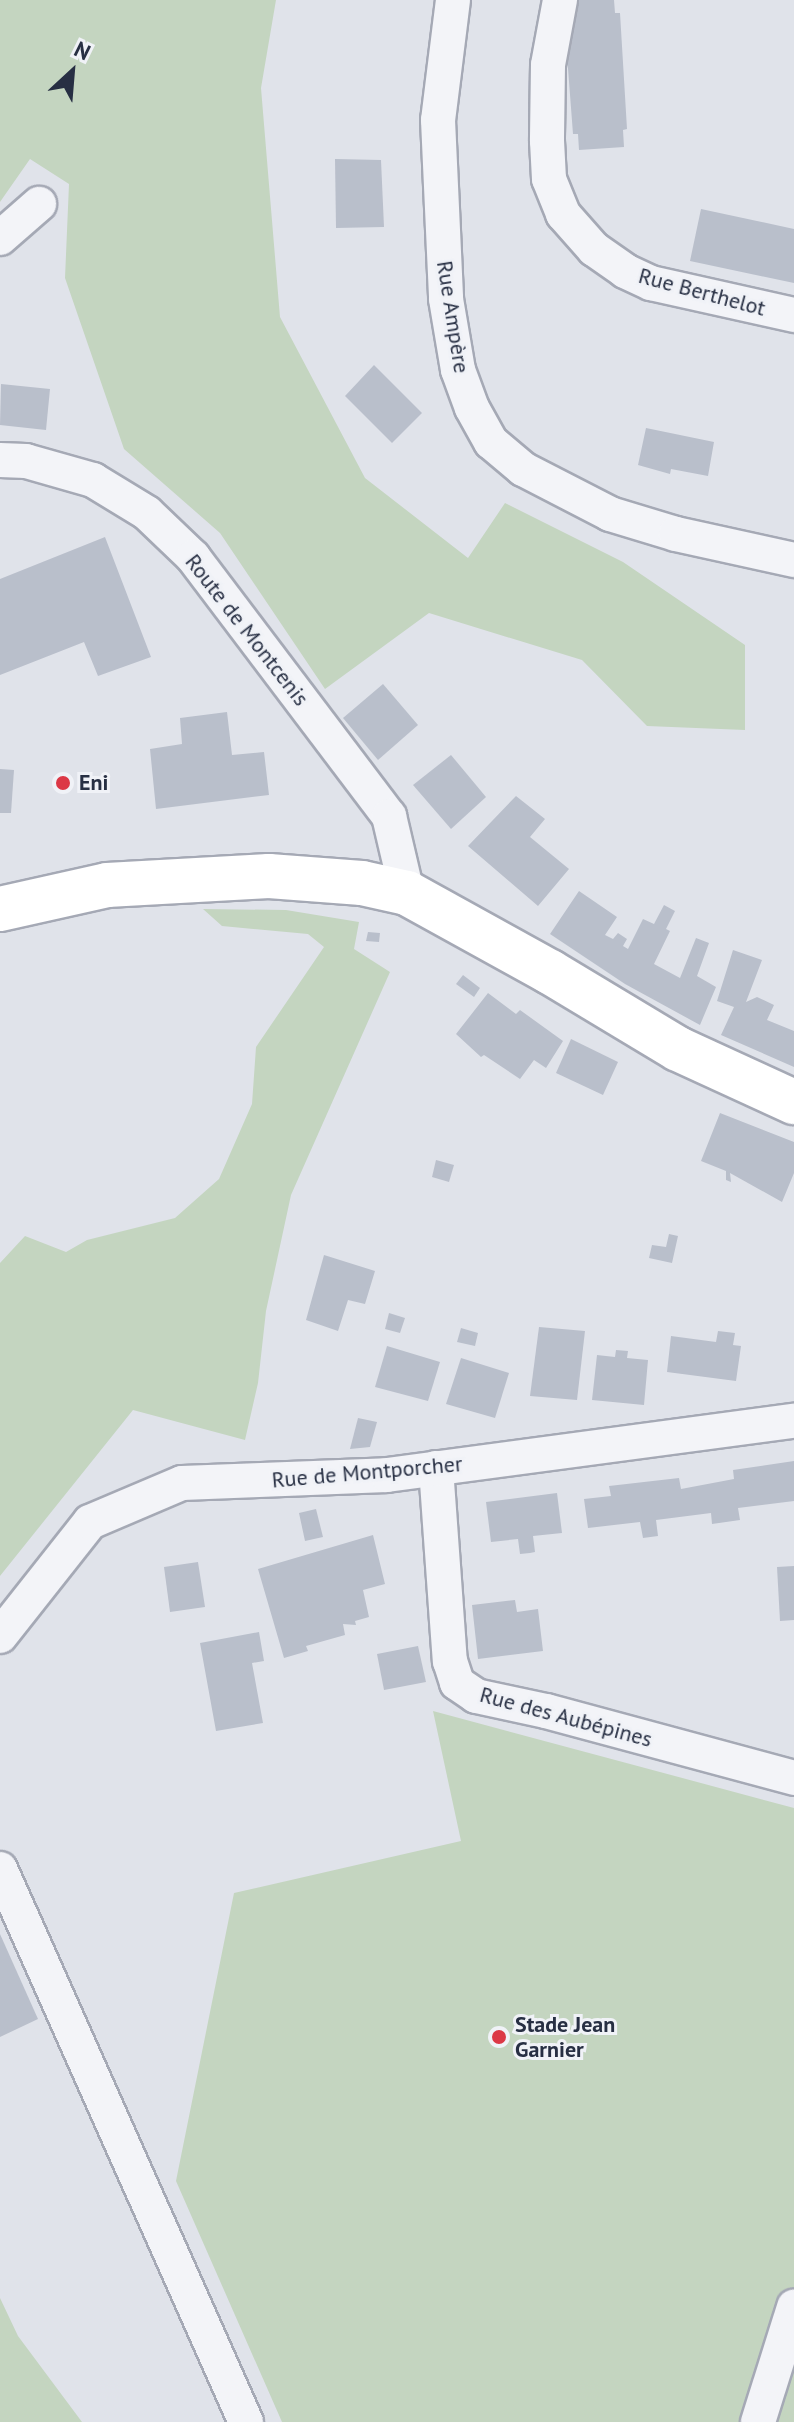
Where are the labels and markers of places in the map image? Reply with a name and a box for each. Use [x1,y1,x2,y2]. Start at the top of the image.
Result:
place label: Eni [79,770,108,796]
marker: Eni [54,774,72,792]
place label: Stade Jean Garnier [515,2011,615,2062]
marker: Stade Jean Garnier [490,2028,508,2046]

